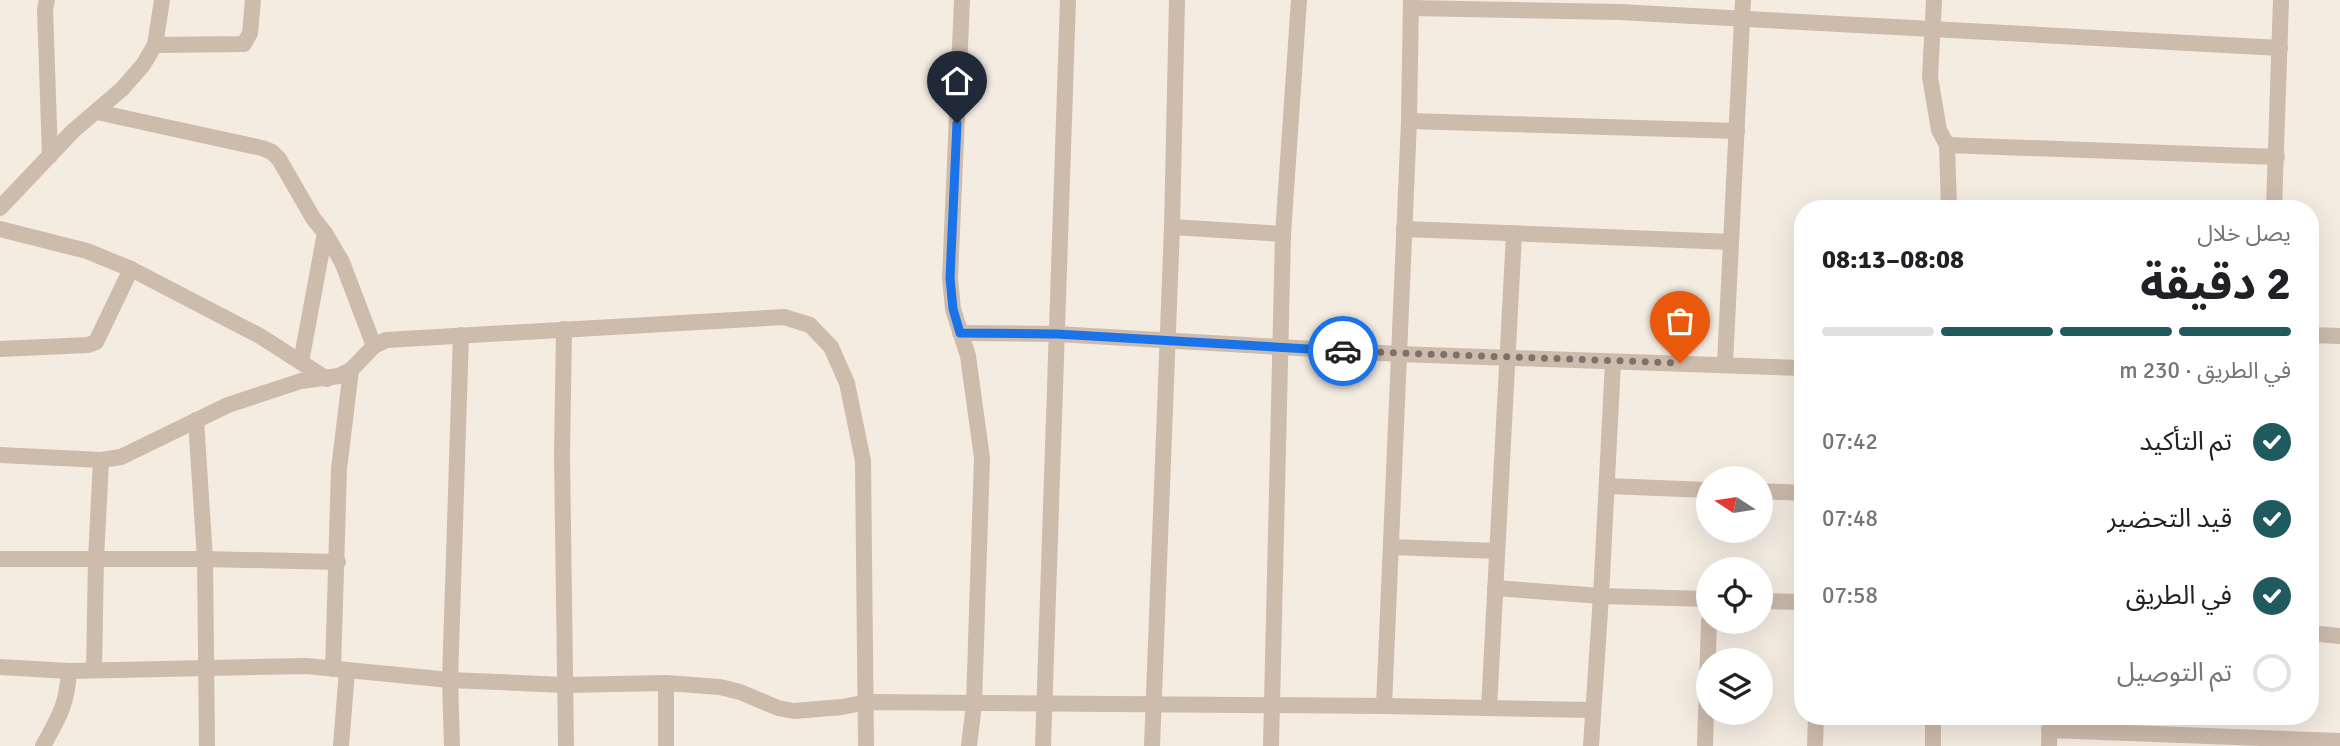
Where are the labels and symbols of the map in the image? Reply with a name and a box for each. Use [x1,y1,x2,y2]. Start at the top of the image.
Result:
pin [927,51,987,123]
pin [1650,291,1710,363]
courier [1308,316,1378,386]
north arrow [1696,466,1773,542]

